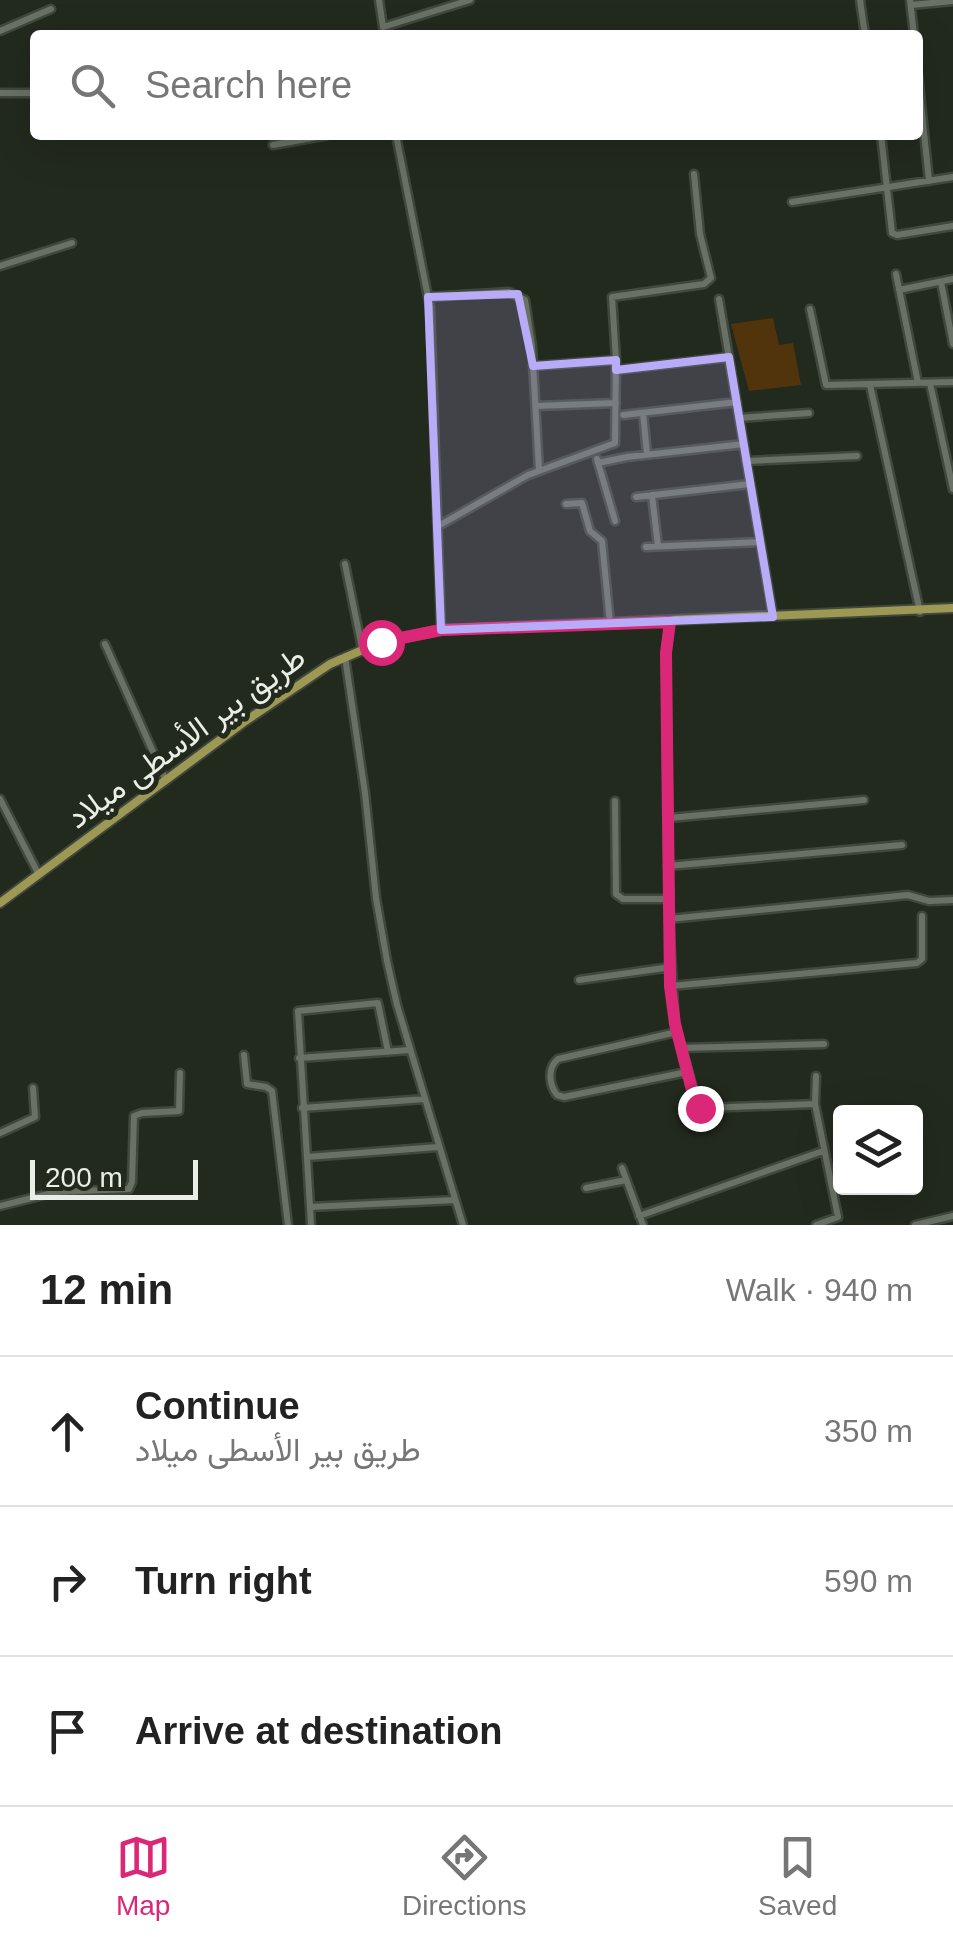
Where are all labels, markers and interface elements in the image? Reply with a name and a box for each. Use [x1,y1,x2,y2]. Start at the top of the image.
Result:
search box [30,30,923,140]
icon: search [65,58,120,113]
text: Search here [145,64,352,106]
route start [359,620,405,666]
street label: طريق بير الأسطى ميلاد [60,639,313,837]
route end [678,1086,724,1132]
map controls [833,1105,923,1195]
button: layers [833,1105,923,1195]
scale bar [30,1155,198,1200]
text: 200 m [45,1162,123,1193]
text: 12 min [40,1266,173,1313]
text: Walk · 940 m [726,1272,913,1308]
text: Continue [135,1385,300,1427]
icon: ahead [40,1404,95,1459]
text: 350 m [824,1413,913,1449]
text: طريق بير الأسطى ميلاد [135,1432,420,1468]
icon: right [40,1554,95,1609]
text: Turn right [135,1560,312,1602]
text: 590 m [824,1563,913,1599]
icon: arrive [40,1704,95,1759]
text: Arrive at destination [135,1710,502,1752]
tab: Map [116,1830,171,1922]
tab: Directions [402,1830,527,1922]
tab: Saved [758,1830,837,1922]

